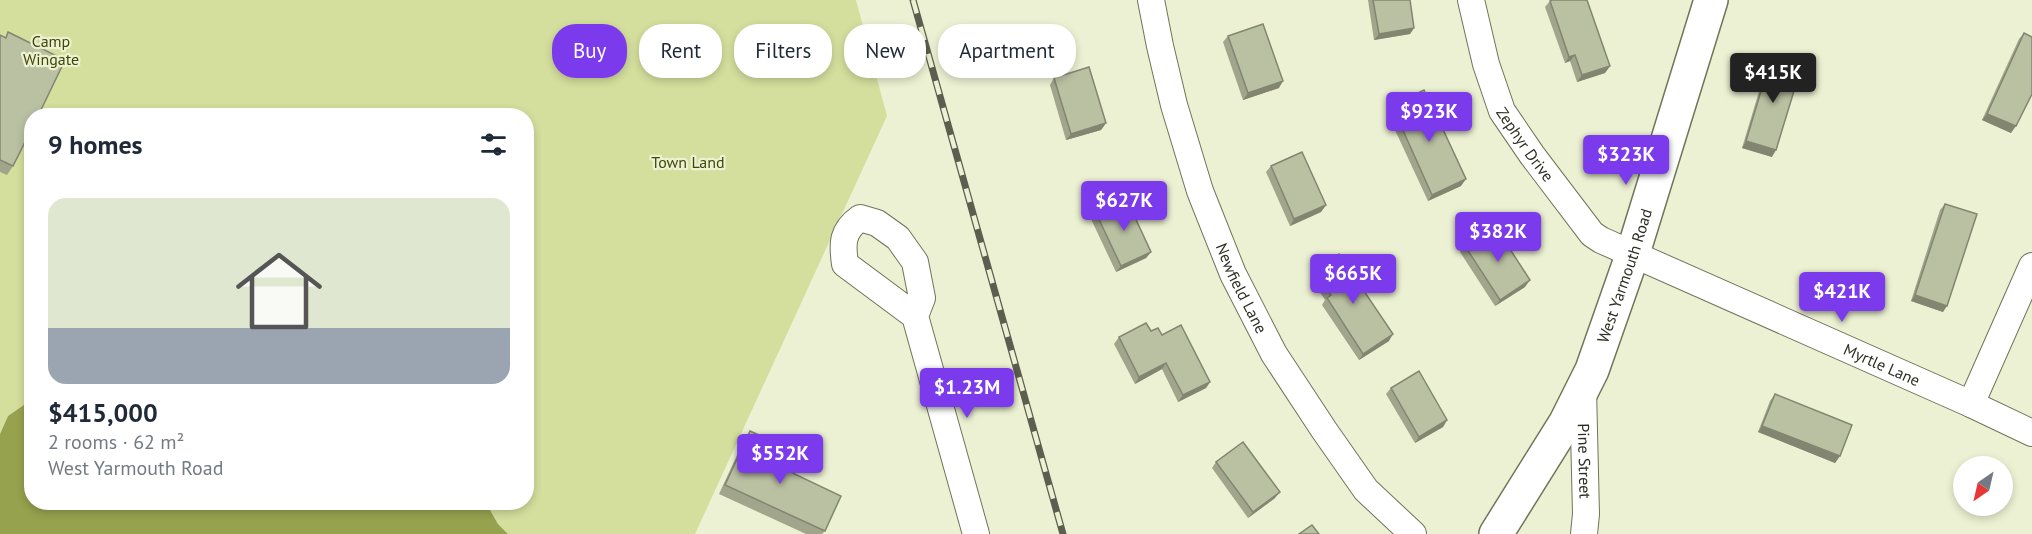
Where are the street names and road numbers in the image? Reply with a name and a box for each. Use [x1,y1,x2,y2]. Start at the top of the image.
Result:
street label: Zephyr Drive [1492,103,1559,185]
street label: West Yarmouth Road [1592,206,1656,345]
street label: Newfield Lane [1212,240,1272,337]
street label: Myrtle Lane [1841,339,1923,390]
street label: Pine Street [1574,423,1596,499]

